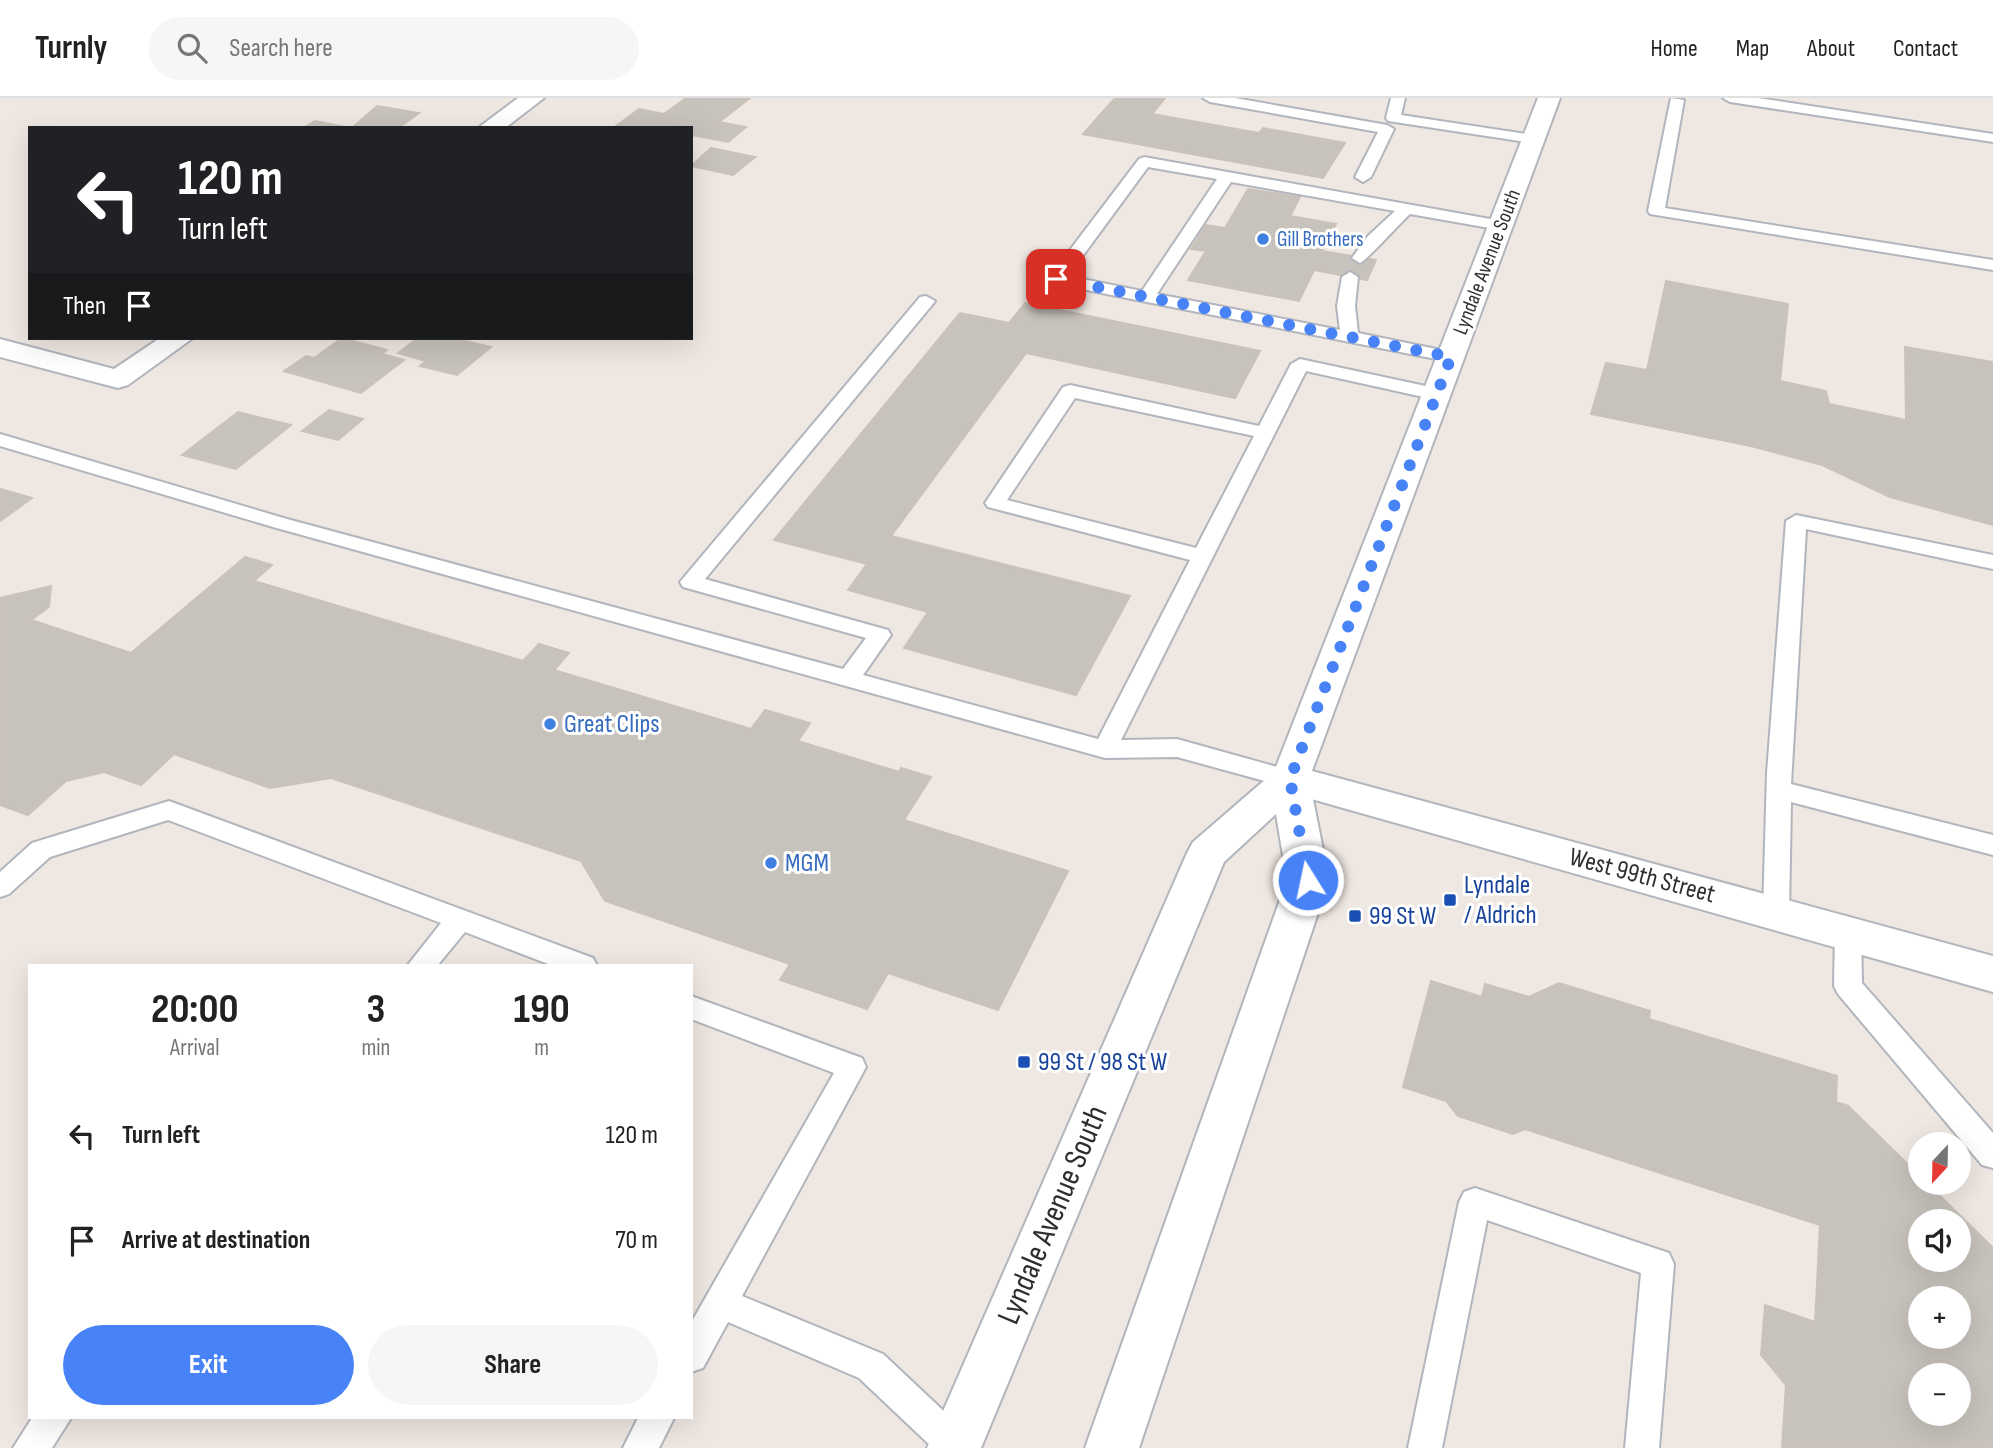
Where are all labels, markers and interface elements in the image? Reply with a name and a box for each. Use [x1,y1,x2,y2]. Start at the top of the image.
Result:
search box [149,17,639,80]
text: Turnly [35,28,107,68]
icon: search [173,29,211,67]
text: Search here [229,33,333,64]
text: Home [1650,34,1698,63]
text: Map [1736,34,1769,63]
text: About [1807,34,1855,63]
text: Contact [1893,34,1958,63]
text: 120 m [178,150,283,209]
icon: left [63,154,154,245]
street label: Lyndale Avenue South [1448,186,1526,338]
text: Turn left [178,210,268,249]
place label: Gill Brothers [1277,227,1363,252]
marker: Gill Brothers [1255,231,1271,247]
pin [1026,249,1086,309]
icon: arrive [1037,260,1075,298]
icon: arrive [120,287,158,325]
text: Then [63,291,106,322]
place label: Great Clips [564,709,660,740]
marker: Great Clips [542,716,558,732]
street label: West 99th Street [1566,842,1718,910]
position arrow [1271,843,1345,917]
place label: MGM [785,848,829,879]
marker: MGM [763,855,779,871]
place label: Lyndale / Aldrich [1464,870,1537,931]
marker: Lyndale / Aldrich [1442,892,1458,908]
place label: 99 St W [1369,901,1436,932]
marker: 99 St W [1347,908,1363,924]
text: 20:00 [151,984,238,1035]
text: 3 [367,984,385,1035]
text: 190 [513,984,570,1035]
text: Arrival [170,1034,219,1062]
text: min [361,1034,390,1062]
text: m [534,1034,549,1062]
place label: 99 St / 98 St W [1038,1047,1167,1078]
marker: 99 St / 98 St W [1016,1054,1032,1070]
street label: Lyndale Avenue South [989,1100,1117,1330]
icon: left [63,1117,101,1155]
text: Turn left [122,1120,200,1151]
text: 120 m [605,1120,658,1151]
north arrow [1908,1132,1970,1195]
map controls [1908,1132,1971,1426]
button: sound [1908,1209,1971,1272]
icon: arrive [63,1222,101,1260]
text: Arrive at destination [122,1225,310,1256]
text: 70 m [615,1225,658,1256]
button: + [1908,1286,1971,1349]
button: Exit [63,1325,354,1405]
button: Share [368,1325,658,1405]
button: − [1908,1363,1971,1426]

